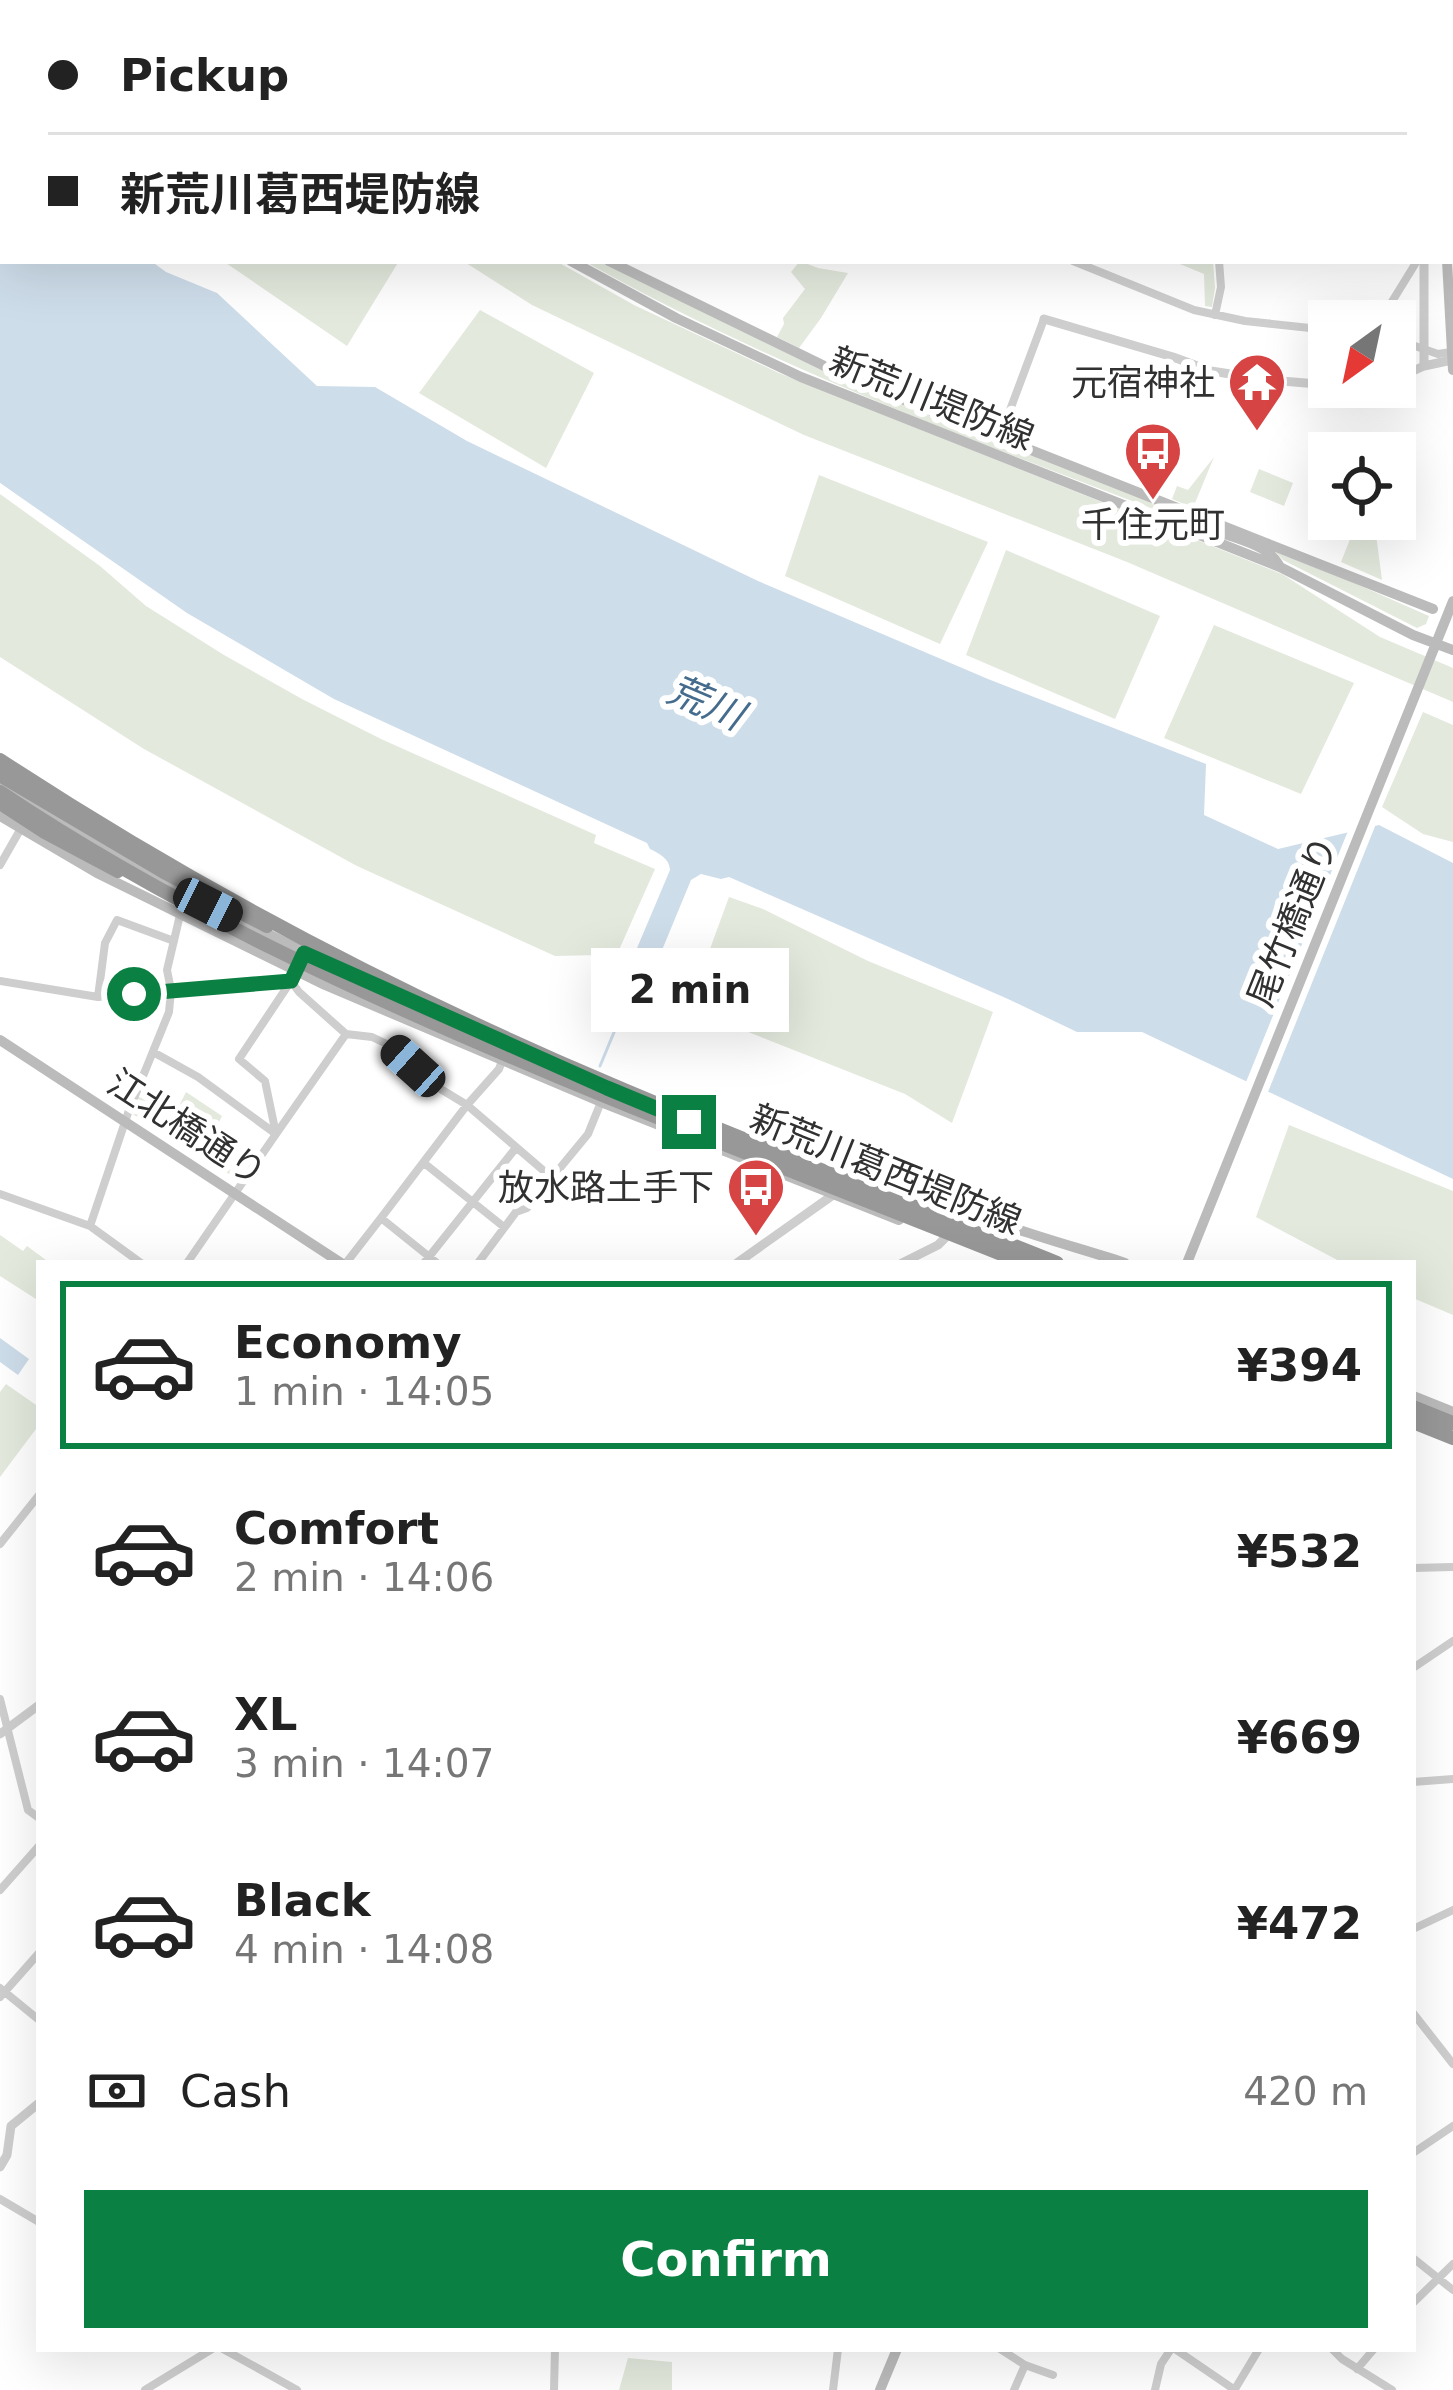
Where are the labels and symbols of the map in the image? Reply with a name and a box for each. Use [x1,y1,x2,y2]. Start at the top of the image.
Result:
north arrow [1308,300,1416,408]
street label: 新荒川堤防線 [824,339,1040,458]
temple icon: 元宿神社 [1226,351,1288,433]
place label: 元宿神社 [1071,362,1215,403]
bus stop icon: 千住元町 [1122,420,1184,502]
place label: 千住元町 [1081,504,1225,545]
water label: 荒川 [661,667,754,740]
street label: 尾竹橋通り [1240,830,1345,1012]
car [168,873,248,937]
callout: 2 min [590,948,788,1032]
route start [107,967,161,1021]
car [374,1029,452,1103]
street label: 江北橋通り [100,1061,273,1194]
route end [662,1095,716,1149]
street label: 新荒川葛西堤防線 [745,1097,1027,1242]
bus stop icon: 放水路土手下 [725,1156,787,1238]
place label: 放水路土手下 [498,1167,714,1208]

